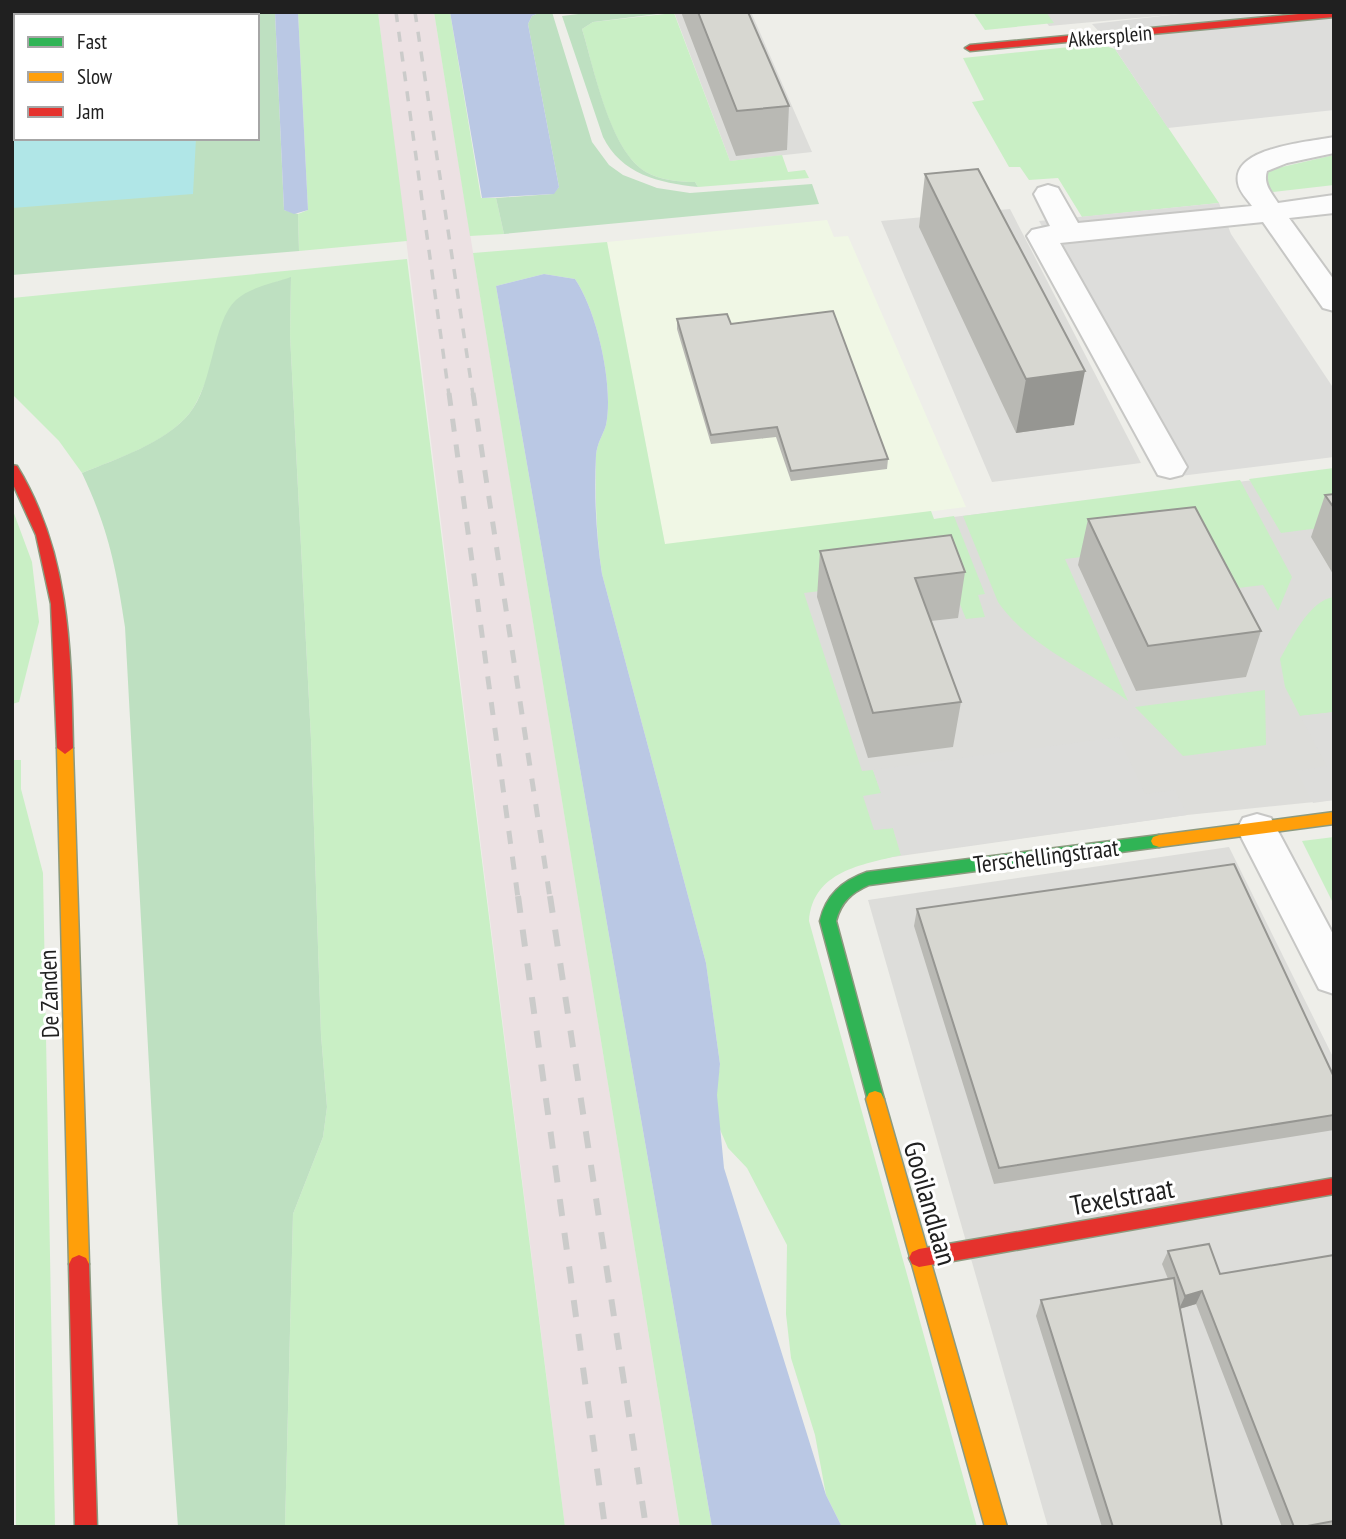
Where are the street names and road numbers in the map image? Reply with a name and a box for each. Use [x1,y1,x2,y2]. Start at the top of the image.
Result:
street label: Akkersplein [1067,19,1153,53]
street label: Terschellingstraat [972,832,1121,880]
street label: De Zanden [32,949,66,1039]
street label: Gooilandlaan [896,1137,966,1269]
street label: Texelstraat [1067,1169,1177,1223]

